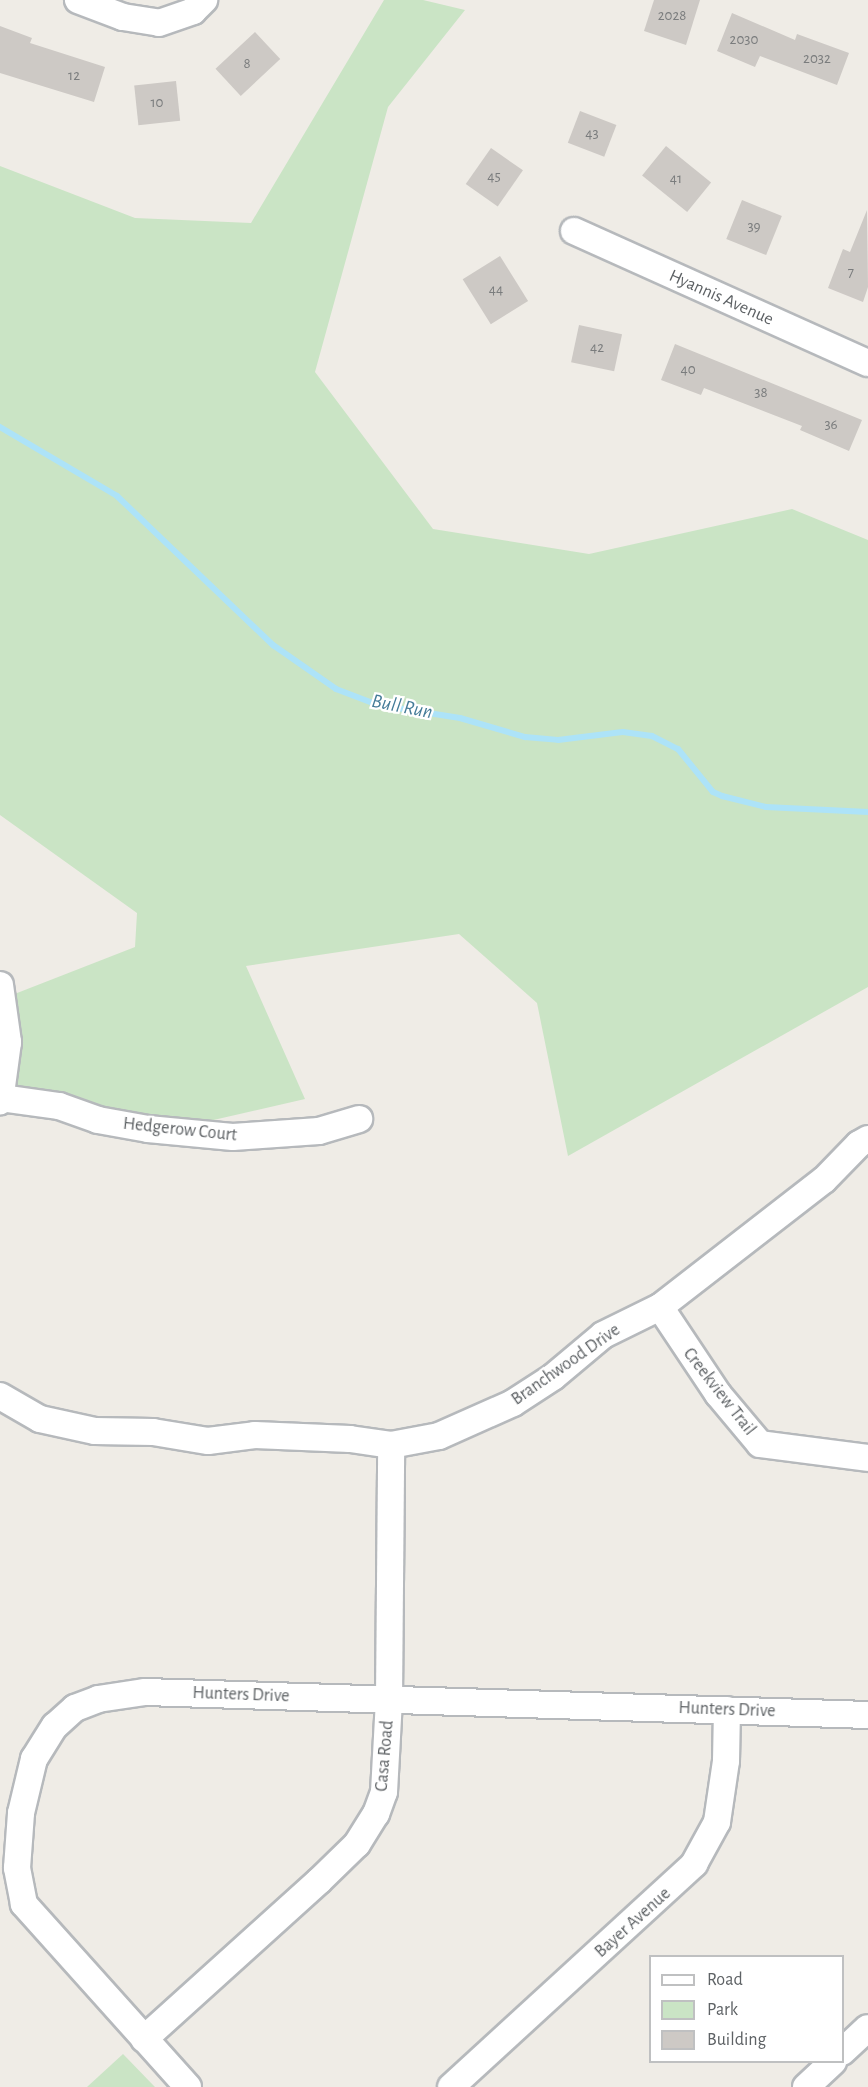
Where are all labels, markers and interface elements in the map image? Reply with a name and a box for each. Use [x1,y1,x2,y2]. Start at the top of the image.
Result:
house number: 2028 [658,7,686,25]
house number: 2030 [730,31,758,49]
house number: 2032 [803,50,831,68]
house number: 8 [243,55,251,73]
house number: 12 [68,67,80,85]
house number: 10 [150,94,164,112]
house number: 43 [585,125,599,143]
house number: 45 [487,168,501,186]
house number: 41 [670,170,682,188]
house number: 39 [747,218,761,236]
house number: 7 [848,264,854,282]
street label: Hyannis Avenue [665,265,777,331]
house number: 44 [489,281,503,299]
house number: 42 [590,339,604,357]
house number: 40 [680,361,696,379]
house number: 38 [754,384,768,402]
house number: 36 [824,416,838,434]
water label: Bull Run [370,689,434,725]
street label: Hedgerow Court [122,1113,238,1147]
street label: Branchwood Drive [507,1320,625,1410]
street label: Creekview Trail [678,1344,760,1440]
street label: Hunters Drive [192,1683,290,1707]
street label: Hunters Drive [678,1698,776,1722]
street label: Casa Road [371,1719,399,1793]
street label: Bayer Avenue [591,1883,675,1963]
legend [649,1955,844,2063]
text: Road [707,1971,743,1989]
text: Park [707,2001,738,2019]
text: Building [707,2031,766,2049]

